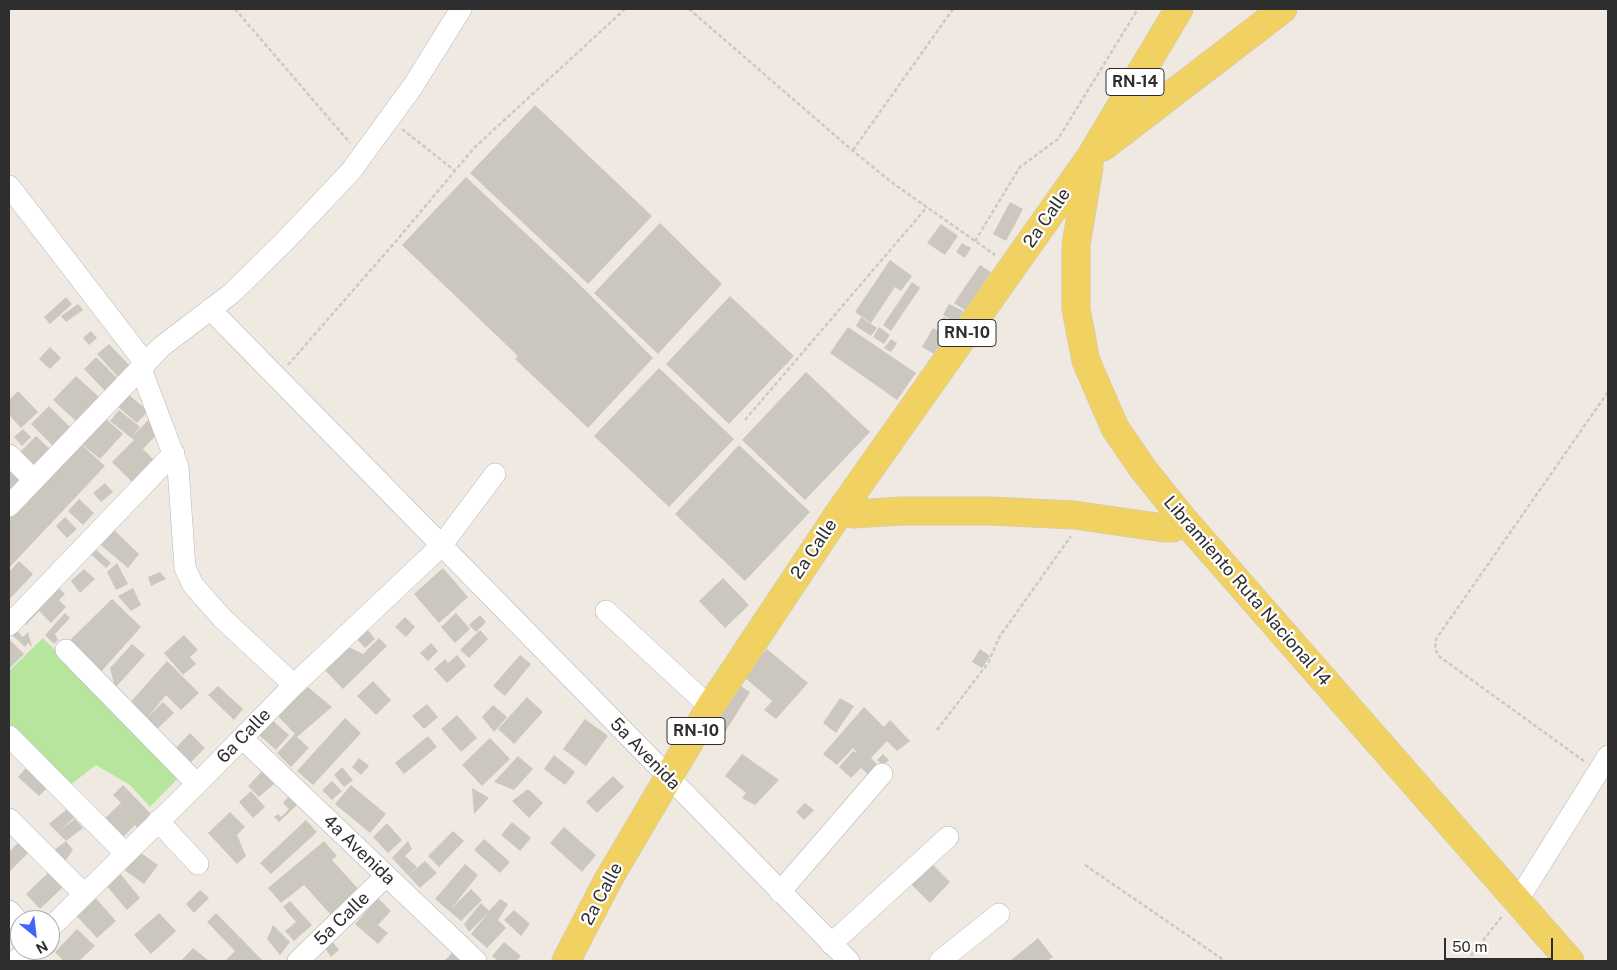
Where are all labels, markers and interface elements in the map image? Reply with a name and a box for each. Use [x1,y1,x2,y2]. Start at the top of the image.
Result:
road number: RN-14 [1106,68,1164,95]
street label: 2a Calle [1019,184,1075,252]
road number: RN-10 [938,319,996,346]
street label: Libramiento Ruta Nacional 14 [1159,492,1335,690]
street label: 2a Calle [786,515,842,583]
street label: 6a Calle [213,704,275,768]
street label: 5a Avenida [605,713,685,795]
road number: RN-10 [667,718,725,744]
street label: 4a Avenida [318,810,400,890]
street label: 2a Calle [577,859,627,929]
street label: 5a Calle [310,887,374,951]
north arrow [10,910,60,960]
scale bar [1447,928,1556,960]
text: N [33,938,50,957]
text: 50 m [1452,938,1487,955]

